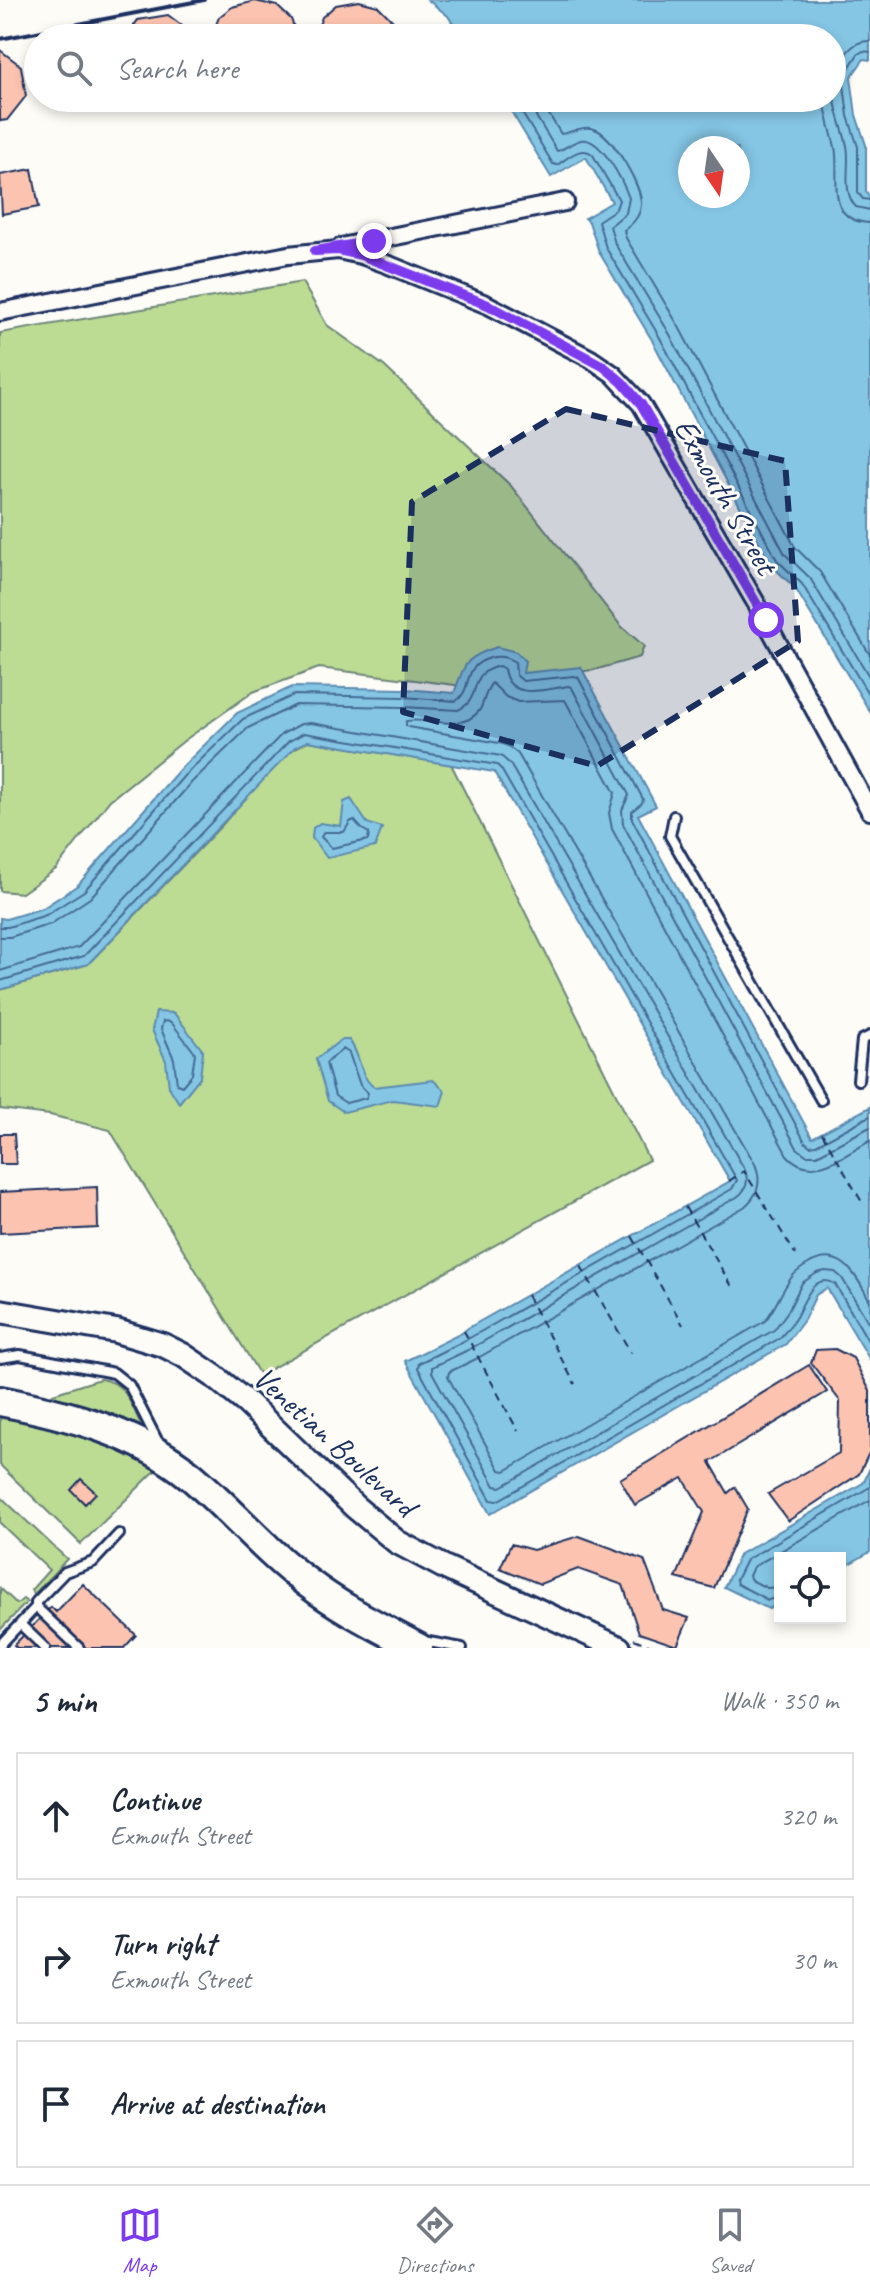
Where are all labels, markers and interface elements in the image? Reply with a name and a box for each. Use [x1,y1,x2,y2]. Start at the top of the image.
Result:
search box [24,24,846,112]
icon: search [52,46,96,90]
text: Search here [116,49,238,87]
north arrow [678,136,750,208]
route end [356,223,392,259]
street label: Exmouth Street [665,411,788,584]
route start [748,602,784,638]
street label: Venetian Boulevard [245,1357,428,1528]
map controls [774,1552,846,1624]
button: locate [774,1552,846,1624]
text: 5 min [32,1679,97,1722]
text: Walk · 350 m [721,1684,838,1717]
text: Continue [110,1781,200,1819]
icon: ahead [34,1794,78,1838]
text: 320 m [780,1800,836,1833]
text: Exmouth Street [110,1819,251,1852]
text: Turn right [110,1925,215,1963]
icon: right [34,1938,78,1982]
text: 30 m [792,1944,836,1977]
text: Exmouth Street [110,1963,251,1996]
icon: arrive [34,2082,78,2126]
text: Arrive at destination [110,2085,325,2123]
tab: Map [118,2203,162,2279]
tab: Directions [397,2203,473,2279]
tab: Saved [708,2203,752,2279]

